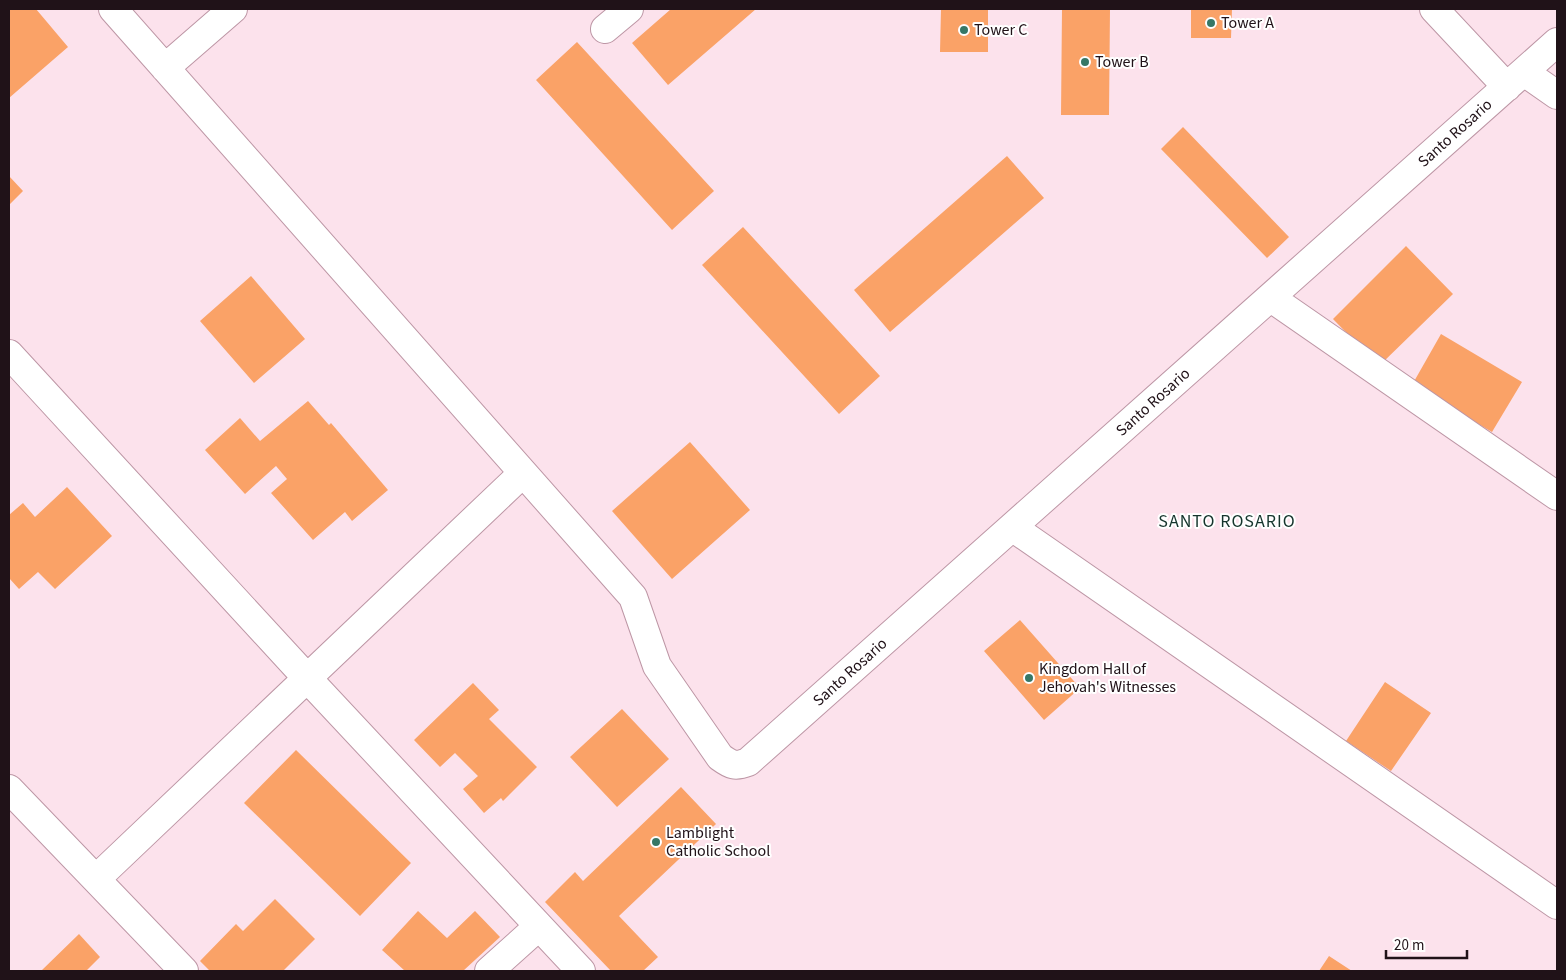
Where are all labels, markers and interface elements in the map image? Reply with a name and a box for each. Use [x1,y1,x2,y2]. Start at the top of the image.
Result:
place label: Tower A [1221,12,1274,34]
marker: Tower A [1205,17,1217,29]
place label: Tower C [974,19,1027,41]
marker: Tower C [958,24,970,36]
place label: Tower B [1095,51,1149,73]
marker: Tower B [1079,56,1091,68]
street label: Santo Rosario [1413,94,1497,172]
street label: Santo Rosario [1111,363,1195,441]
district label: SANTO ROSARIO [1158,509,1296,534]
street label: Santo Rosario [808,633,892,711]
place label: Kingdom Hall of Jehovah's Witnesses [1039,658,1176,698]
marker: Kingdom Hall of Jehovah's Witnesses [1023,672,1035,684]
place label: Lamblight Catholic School [666,822,770,862]
marker: Lamblight Catholic School [650,836,662,848]
scale bar [1386,928,1467,960]
text: 20 m [1394,935,1424,956]

